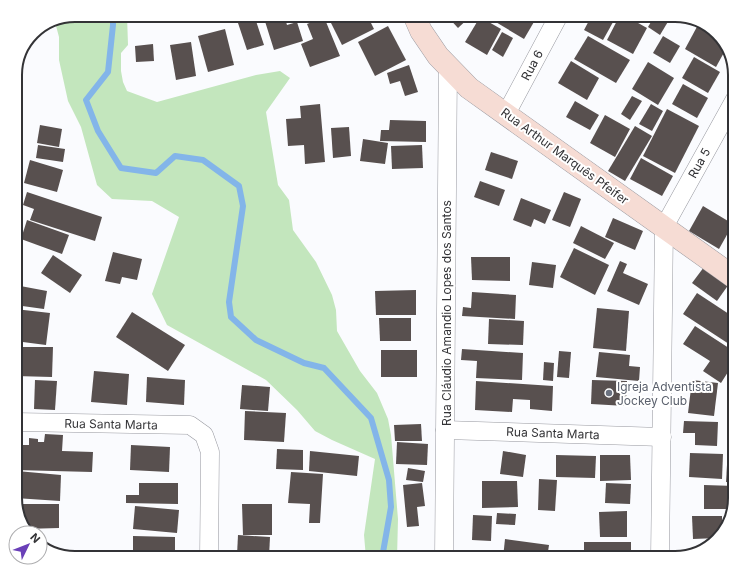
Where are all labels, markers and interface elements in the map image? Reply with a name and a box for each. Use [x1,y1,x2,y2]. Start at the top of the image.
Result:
street label: Rua 6 [518,47,546,83]
street label: Rua Arthur Marquês Pfeifer [498,105,632,208]
street label: Rua 5 [685,145,713,181]
street label: Rua Cláudio Amandio Lopes dos Santos [439,200,454,426]
place label: Igreja Adventista Jockey Club [617,379,712,408]
marker: Igreja Adventista Jockey Club [604,388,614,398]
street label: Rua Santa Marta [64,416,158,432]
street label: Rua Santa Marta [506,424,600,442]
north arrow [8,525,48,565]
text: N [27,530,43,546]

